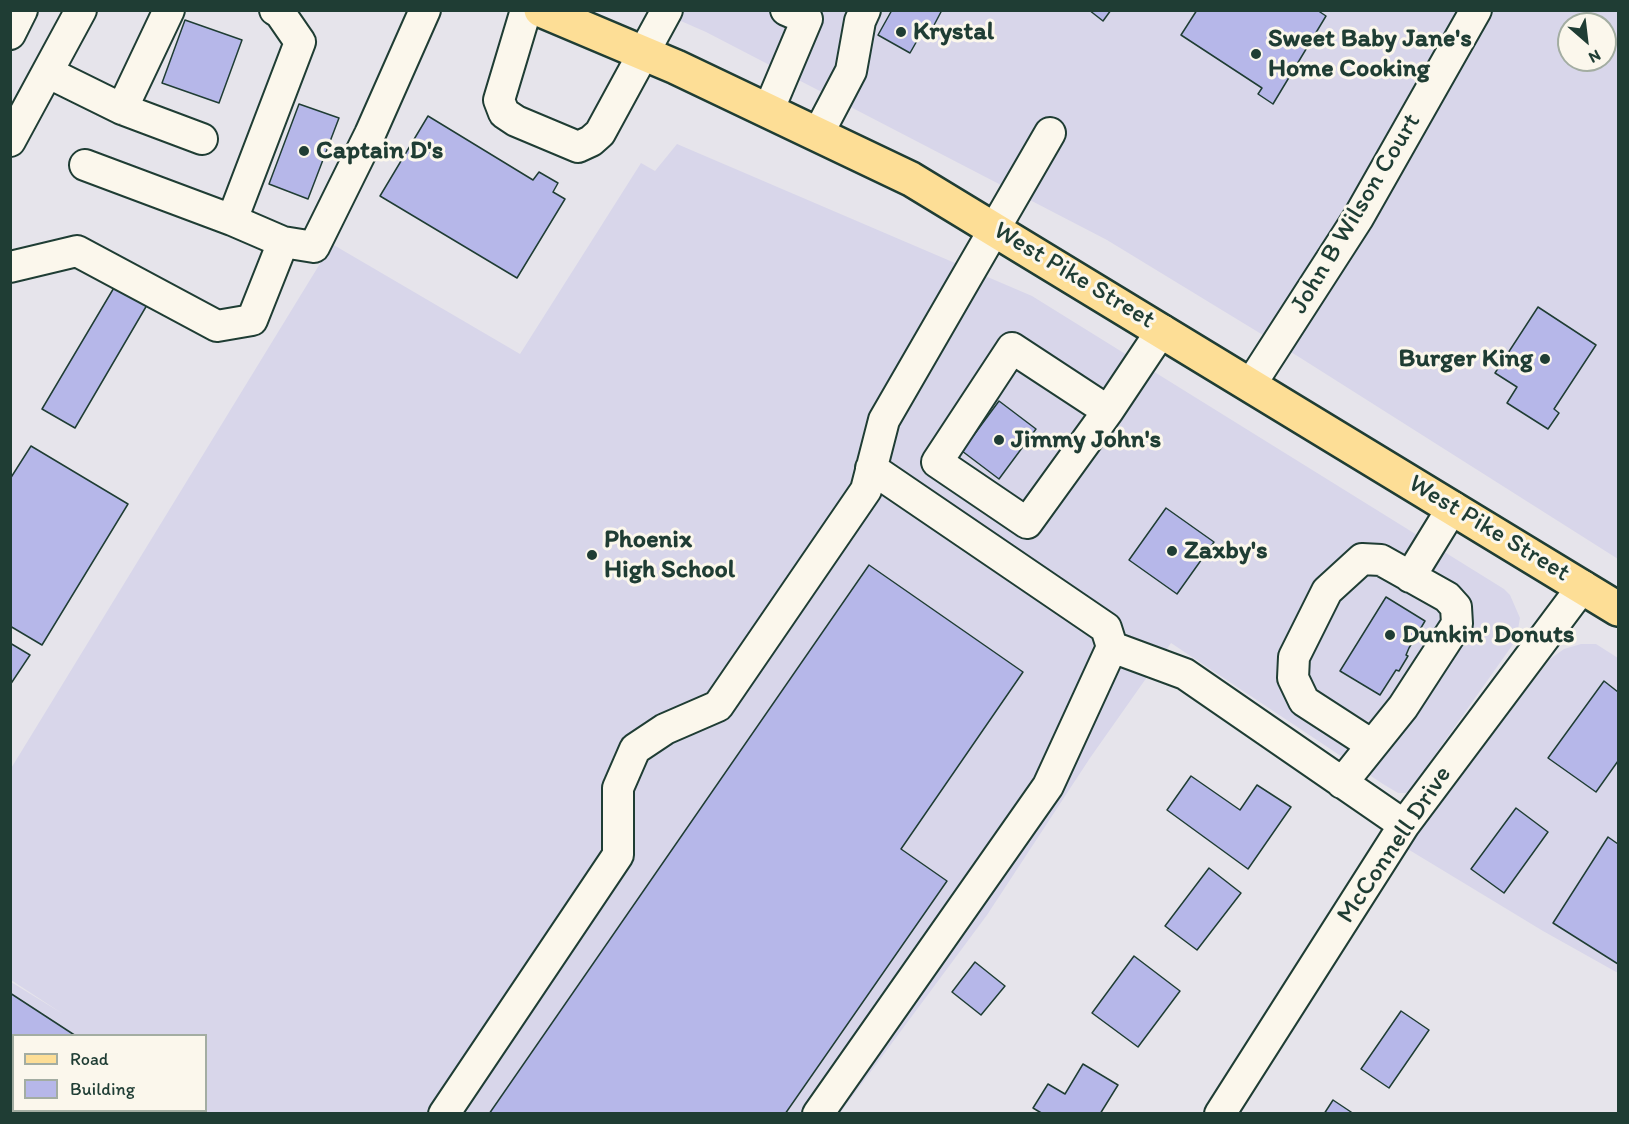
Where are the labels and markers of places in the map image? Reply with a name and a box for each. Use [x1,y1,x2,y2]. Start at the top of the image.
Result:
place label: Krystal [913,16,994,48]
place label: Sweet Baby Jane's Home Cooking [1268,23,1472,84]
marker: Krystal [894,25,908,39]
marker: Sweet Baby Jane's Home Cooking [1249,47,1263,61]
place label: Captain D's [316,135,443,167]
marker: Captain D's [297,144,311,158]
place label: Burger King [1399,343,1533,375]
marker: Burger King [1538,352,1552,366]
place label: Jimmy John's [1011,424,1161,456]
marker: Jimmy John's [992,433,1006,447]
place label: Phoenix High School [604,524,735,586]
place label: Zaxby's [1184,535,1267,567]
marker: Zaxby's [1165,544,1179,558]
marker: Phoenix High School [585,548,599,562]
place label: Dunkin' Donuts [1402,619,1574,651]
marker: Dunkin' Donuts [1383,628,1397,642]

